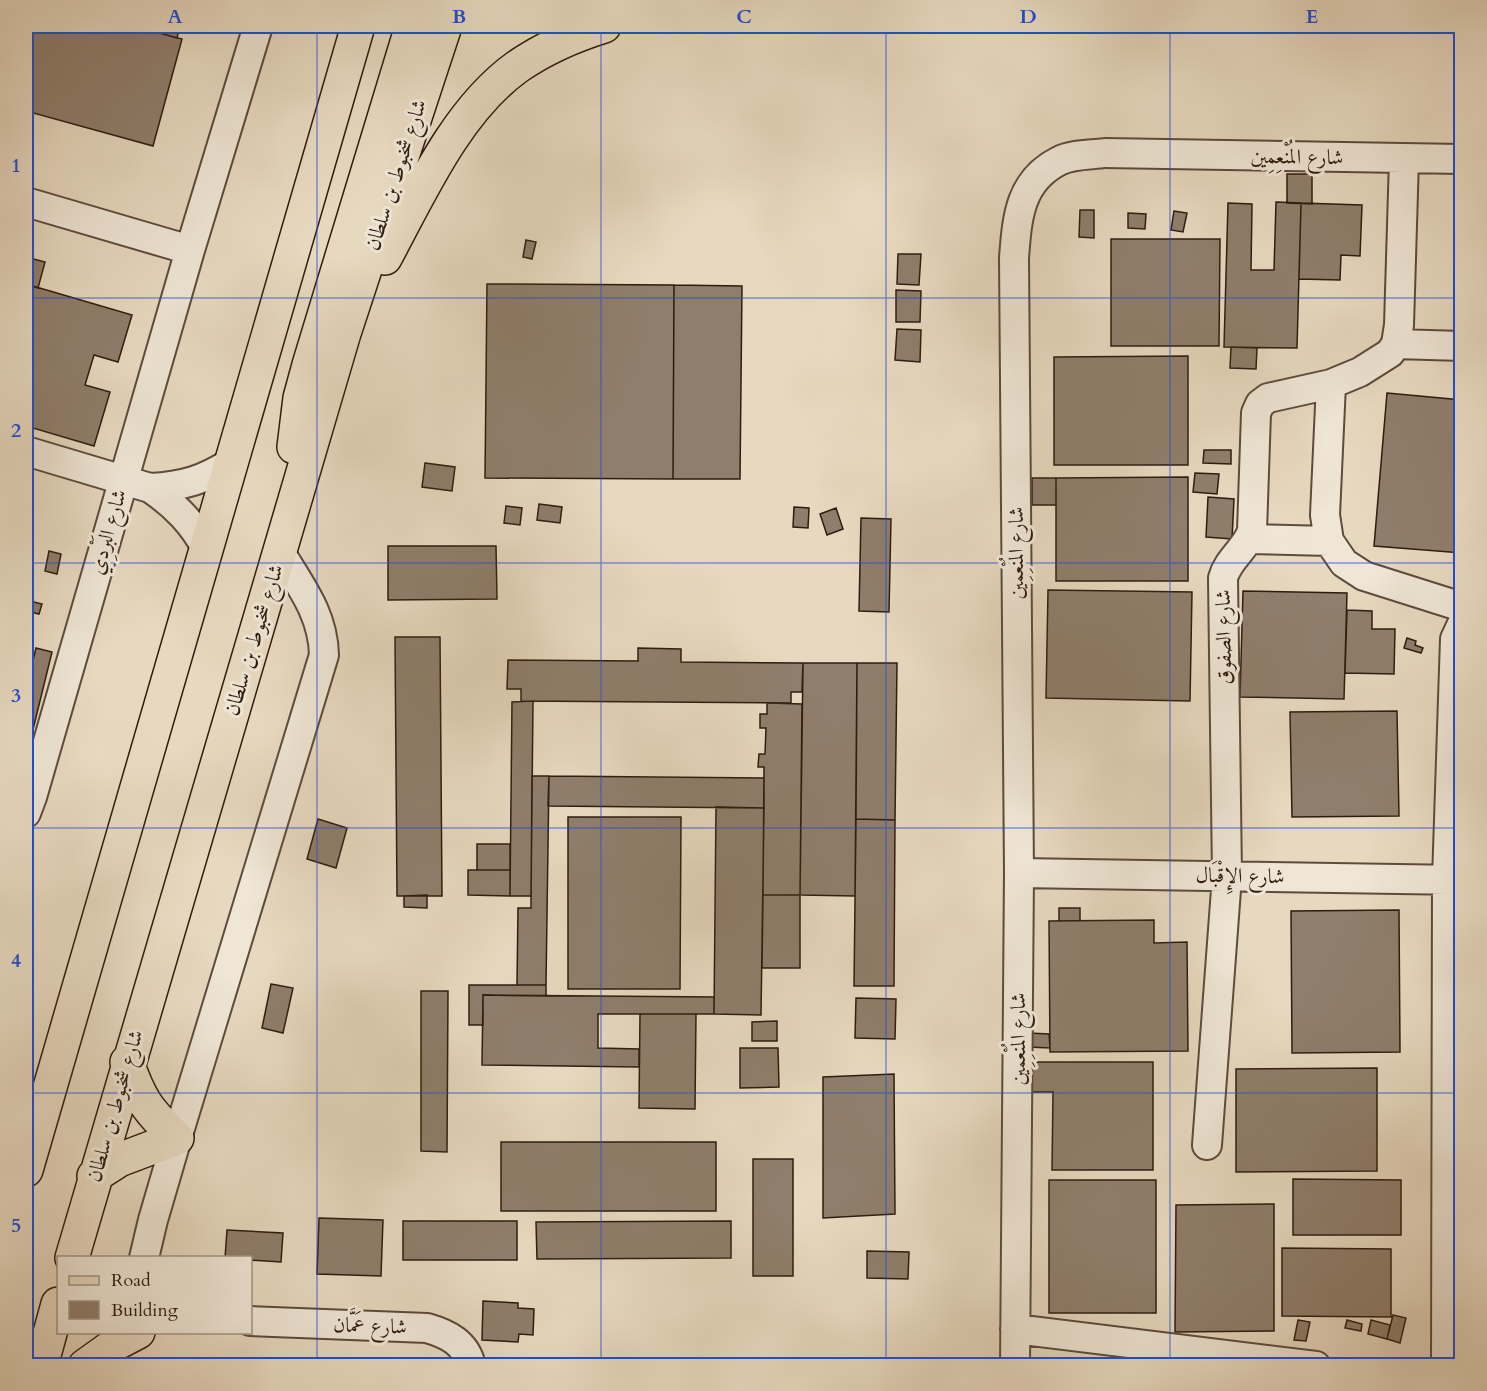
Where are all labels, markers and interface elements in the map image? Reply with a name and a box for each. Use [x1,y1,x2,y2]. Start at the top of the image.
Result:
text: A [167,3,183,30]
text: B [452,3,466,30]
text: C [736,3,752,30]
text: D [1019,3,1037,30]
text: E [1306,3,1318,30]
street label: شارع شخبوط بن سلطان [358,96,437,255]
street label: شارع المُنْعِمِين [1250,138,1344,175]
text: 1 [11,152,21,179]
text: 2 [11,417,21,444]
street label: شارع البَرْدِي [80,485,137,579]
street label: شارع المُنْعِمِين [998,507,1034,599]
street label: شارع شخبوط بن سلطان [217,561,294,720]
street label: شارع الصفوق [1209,589,1242,685]
text: 3 [11,682,21,709]
street label: شارع الإِقْبَال [1195,859,1285,896]
text: 4 [11,947,21,974]
street label: شارع المُنْعِمِين [1000,993,1036,1085]
street label: شارع شخبوط بن سلطان [79,1026,153,1186]
text: 5 [11,1212,21,1239]
legend [57,1256,252,1334]
text: Road [111,1268,151,1293]
text: Building [111,1298,179,1323]
street label: شارع عَمَّان [333,1306,408,1345]

